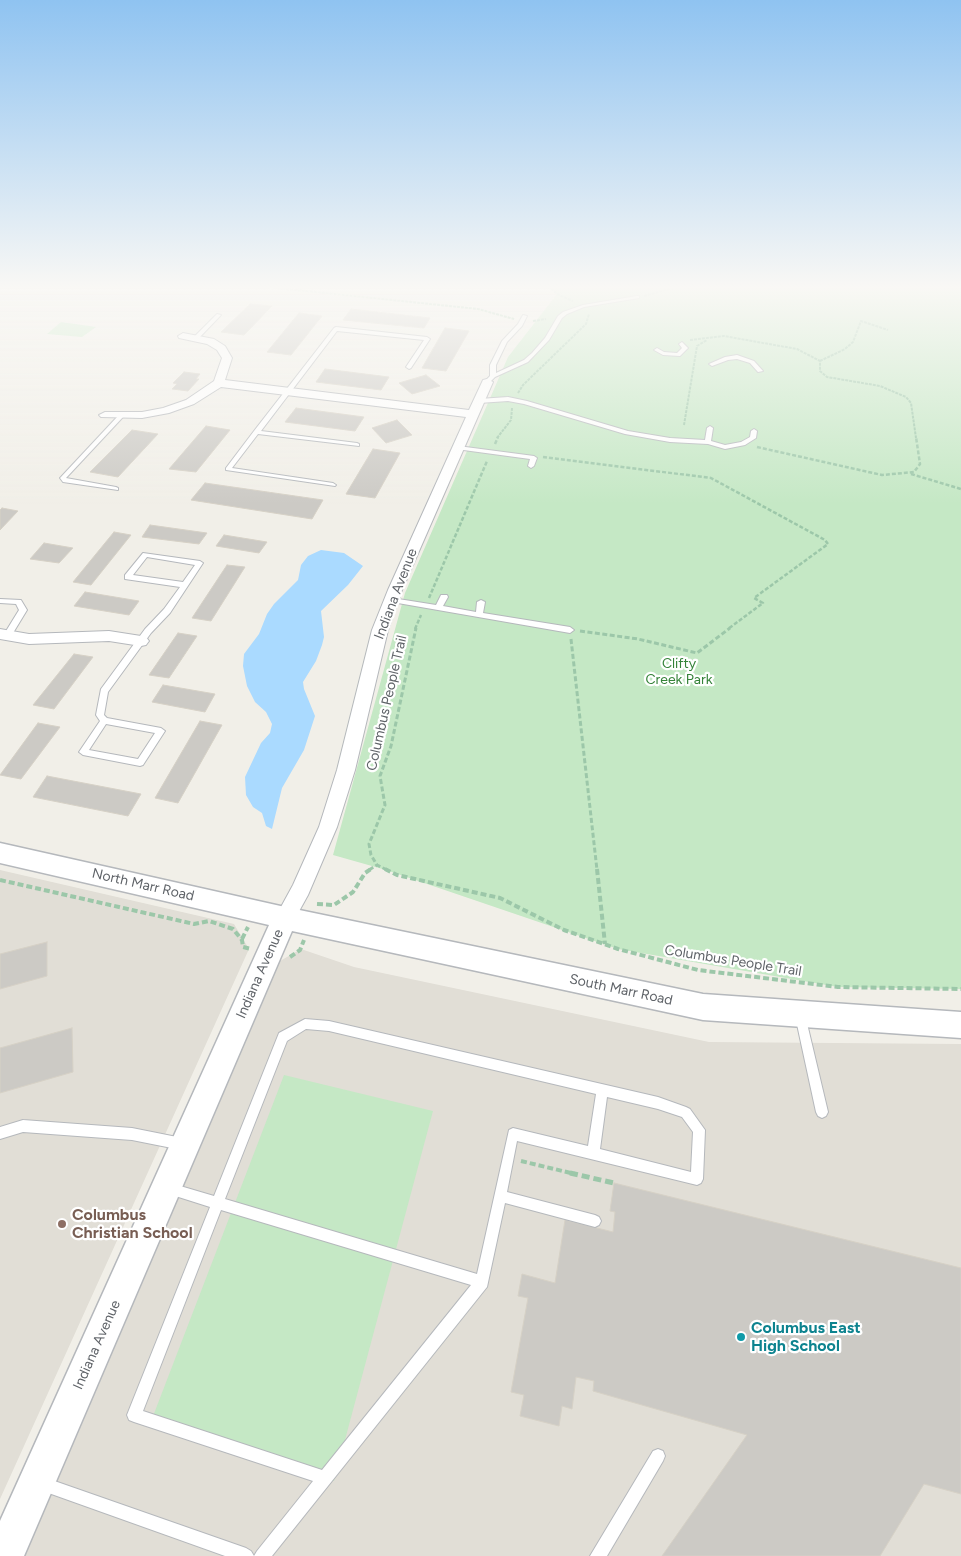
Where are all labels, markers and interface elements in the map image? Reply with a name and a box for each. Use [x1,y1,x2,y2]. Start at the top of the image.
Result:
street label: Indiana Avenue [371,546,421,642]
street label: Columbus People Trail [363,634,411,772]
park label: Clifty Creek Park [646,656,712,689]
street label: North Marr Road [90,865,196,905]
street label: Indiana Avenue [233,927,287,1021]
street label: Columbus People Trail [663,942,803,980]
street label: South Marr Road [568,971,674,1009]
place label: Columbus Christian School [72,1205,193,1243]
marker: Columbus Christian School [56,1218,68,1230]
street label: Indiana Avenue [70,1298,124,1392]
place label: Columbus East High School [751,1318,861,1356]
marker: Columbus East High School [735,1331,747,1343]

